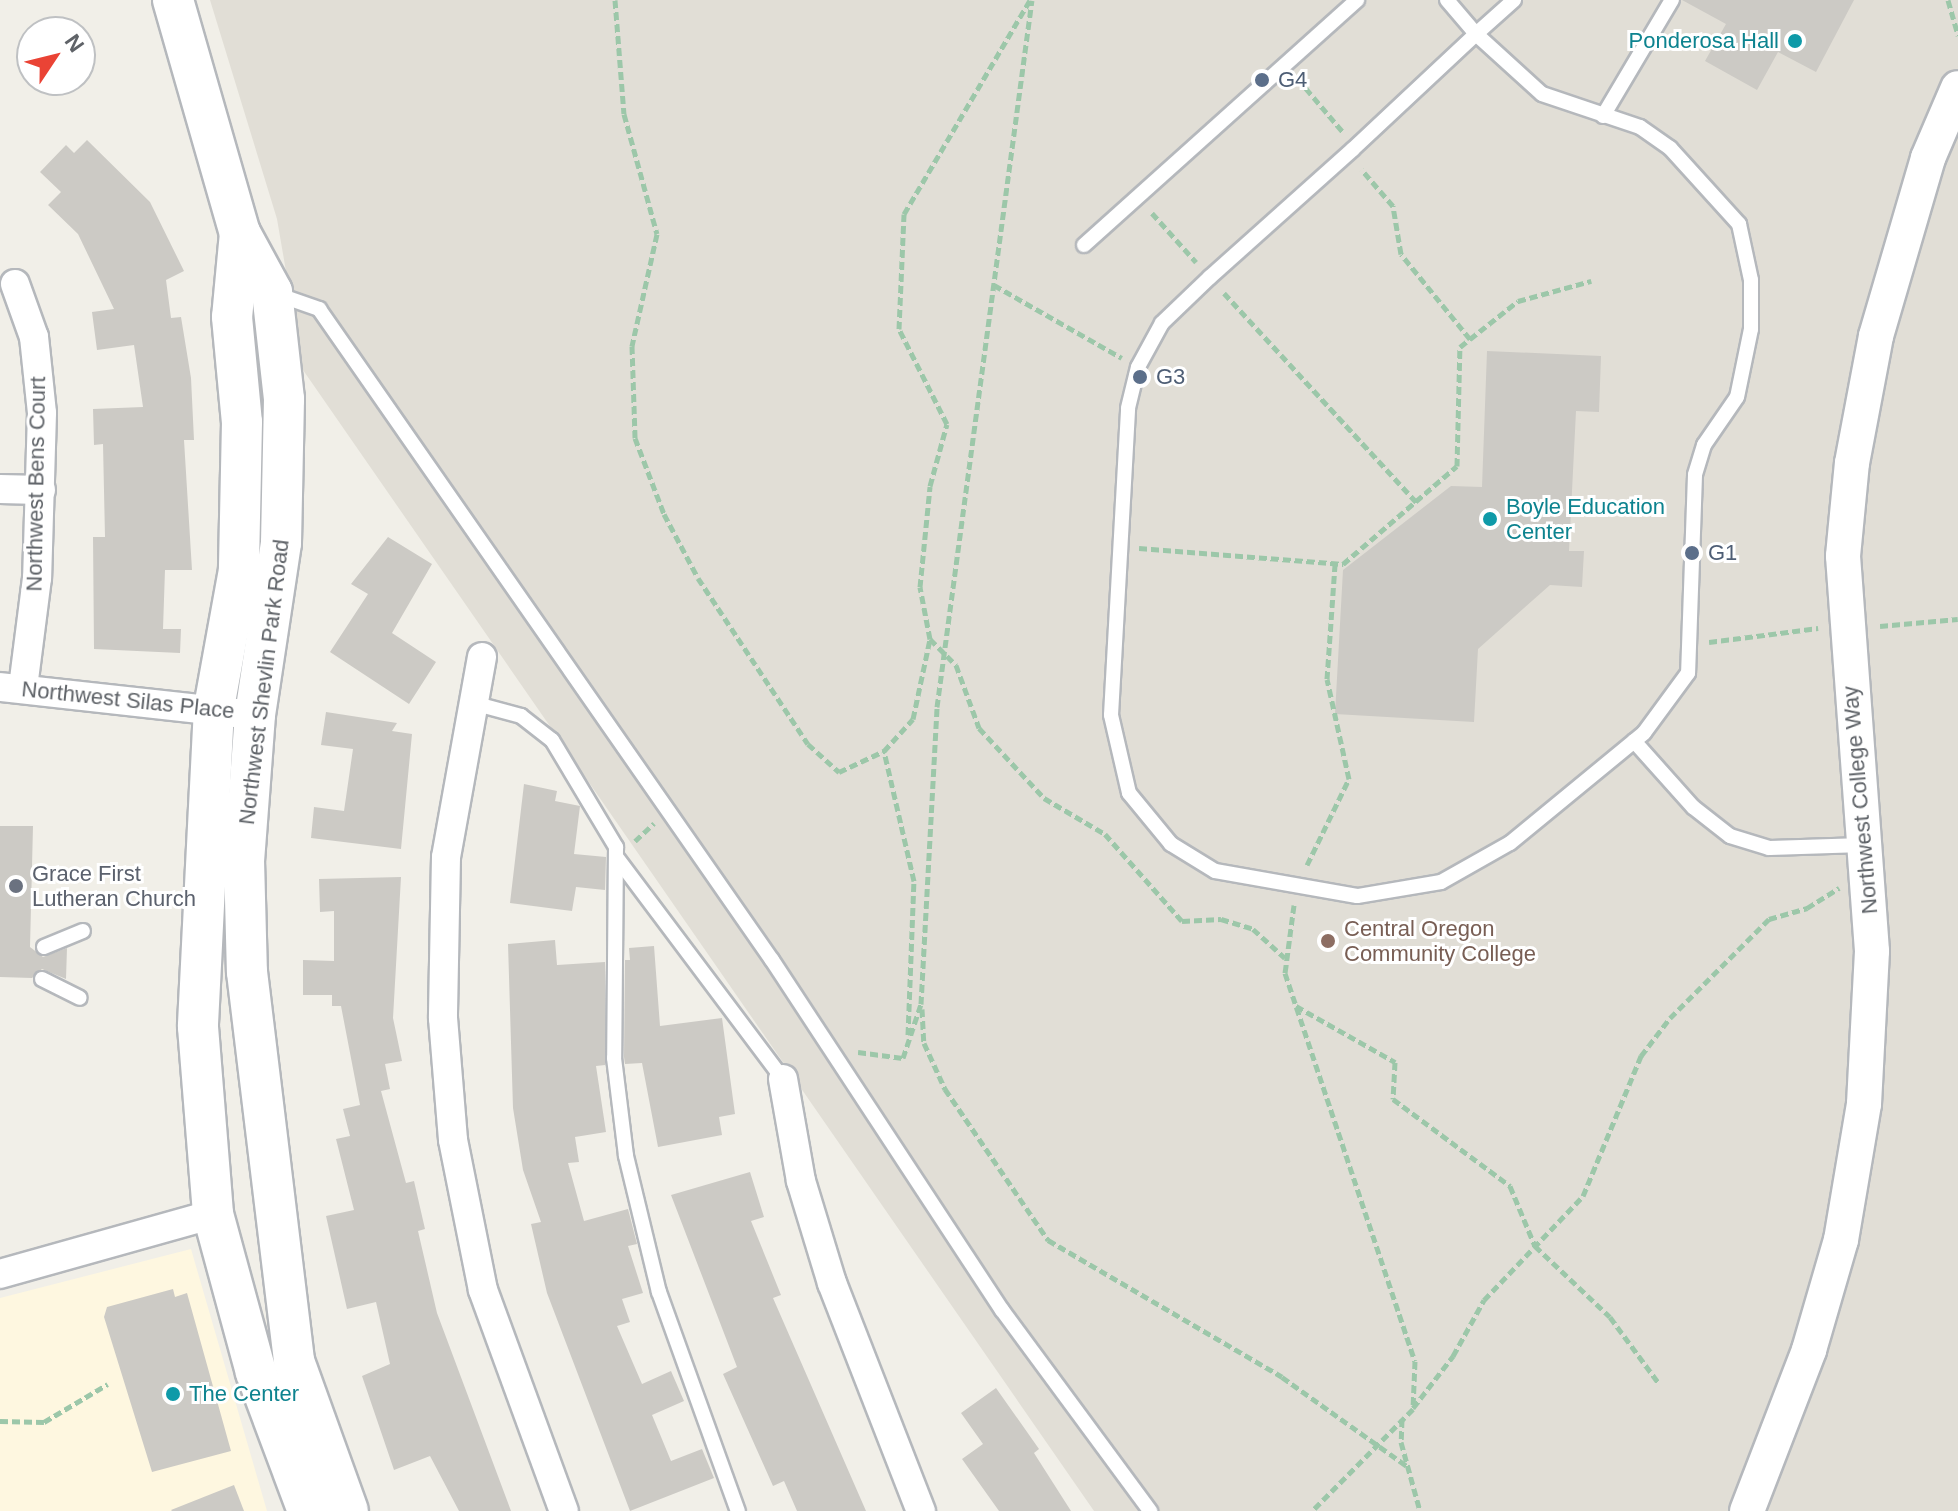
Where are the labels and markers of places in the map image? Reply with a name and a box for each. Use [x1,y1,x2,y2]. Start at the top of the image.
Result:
place label: Ponderosa Hall [1629,28,1779,54]
marker: Ponderosa Hall [1786,32,1804,50]
place label: G4 [1278,67,1307,93]
marker: G4 [1253,71,1271,89]
place label: G3 [1156,364,1185,390]
marker: G3 [1131,368,1149,386]
place label: Boyle Education Center [1506,493,1665,544]
marker: Boyle Education Center [1481,510,1499,528]
place label: G1 [1708,540,1737,566]
marker: G1 [1683,544,1701,562]
place label: Grace First Lutheran Church [32,860,196,912]
marker: Grace First Lutheran Church [7,877,25,895]
place label: Central Oregon Community College [1344,915,1536,966]
marker: Central Oregon Community College [1319,932,1337,950]
place label: The Center [189,1381,299,1407]
marker: The Center [164,1385,182,1403]

